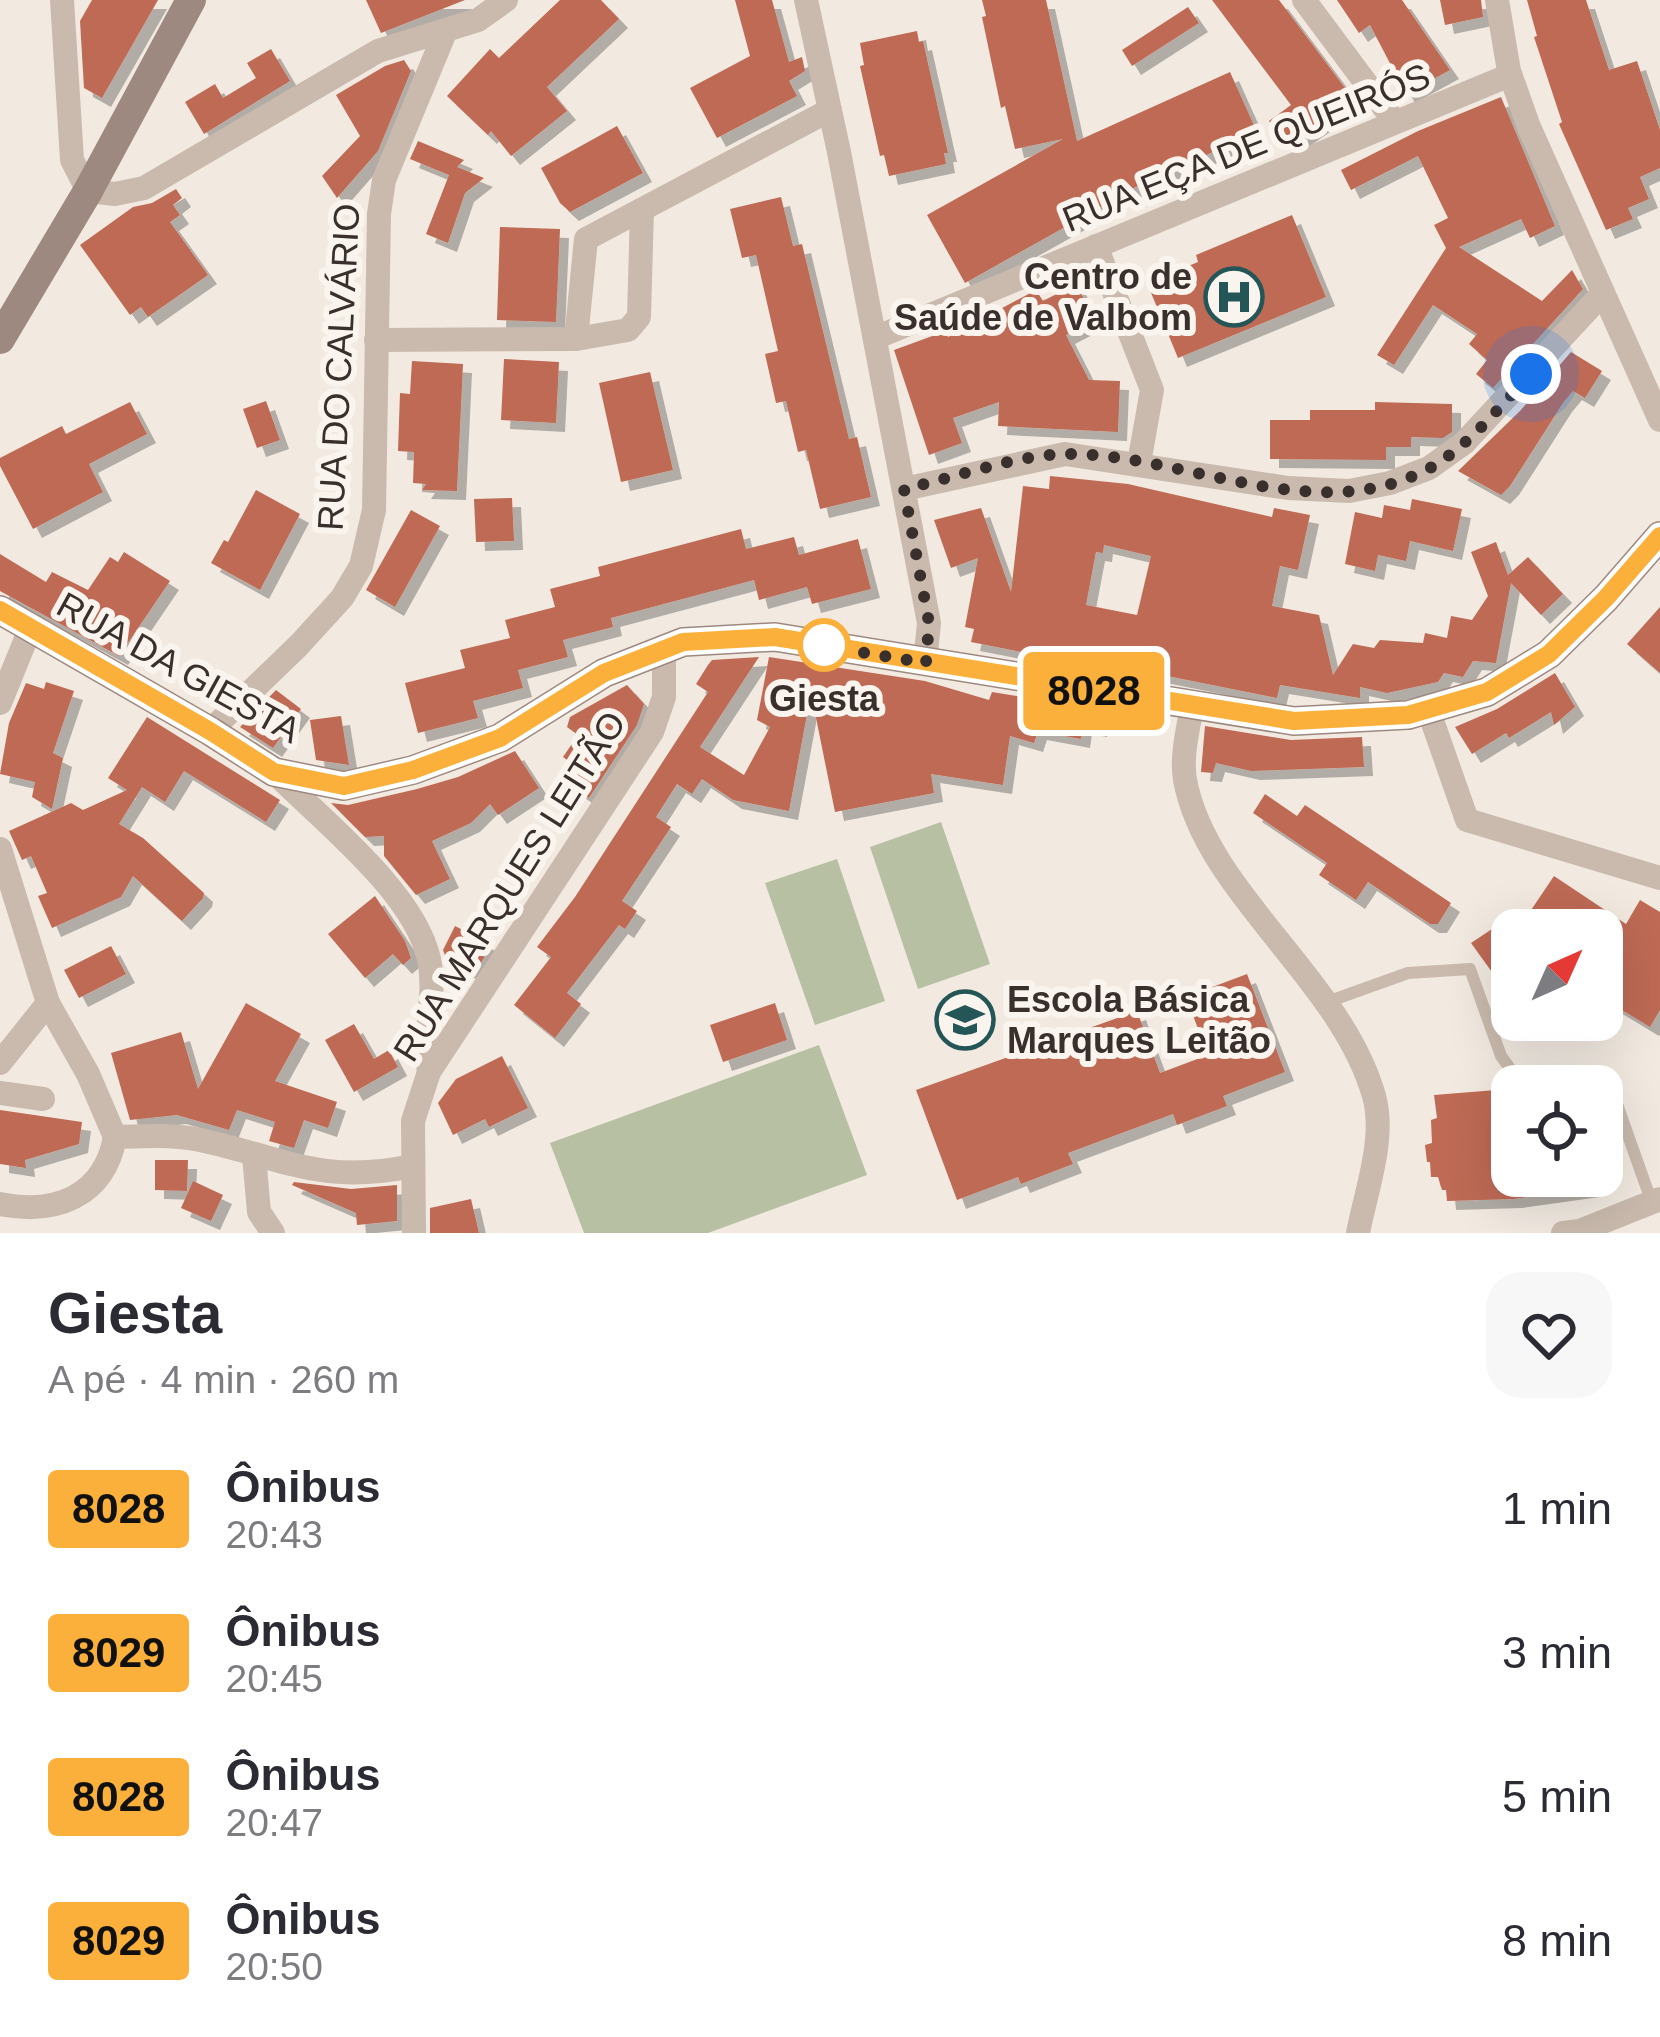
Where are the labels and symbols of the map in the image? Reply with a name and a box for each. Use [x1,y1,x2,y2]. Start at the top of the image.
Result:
street label: RUA EÇA DE QUEIRÓS [1057,55,1436,240]
street label: RUA DO CALVÁRIO [309,202,368,532]
place label: Centro de Saúde de Valbom [894,256,1192,338]
hospital icon: Centro de Saúde de Valbom [1203,266,1265,328]
your location [1501,344,1561,404]
street label: RUA DA GIESTA [50,584,307,751]
marker: Giesta [799,620,849,670]
line badge: 8028 [1010,652,1178,730]
place label: Giesta [769,678,880,719]
street label: RUA MARQUES LEITÃO [385,704,634,1068]
north arrow [1491,909,1623,1041]
place label: Escola Básica Marques Leitão [1007,979,1271,1061]
school or university icon: Escola Básica Marques Leitão [934,989,996,1051]

